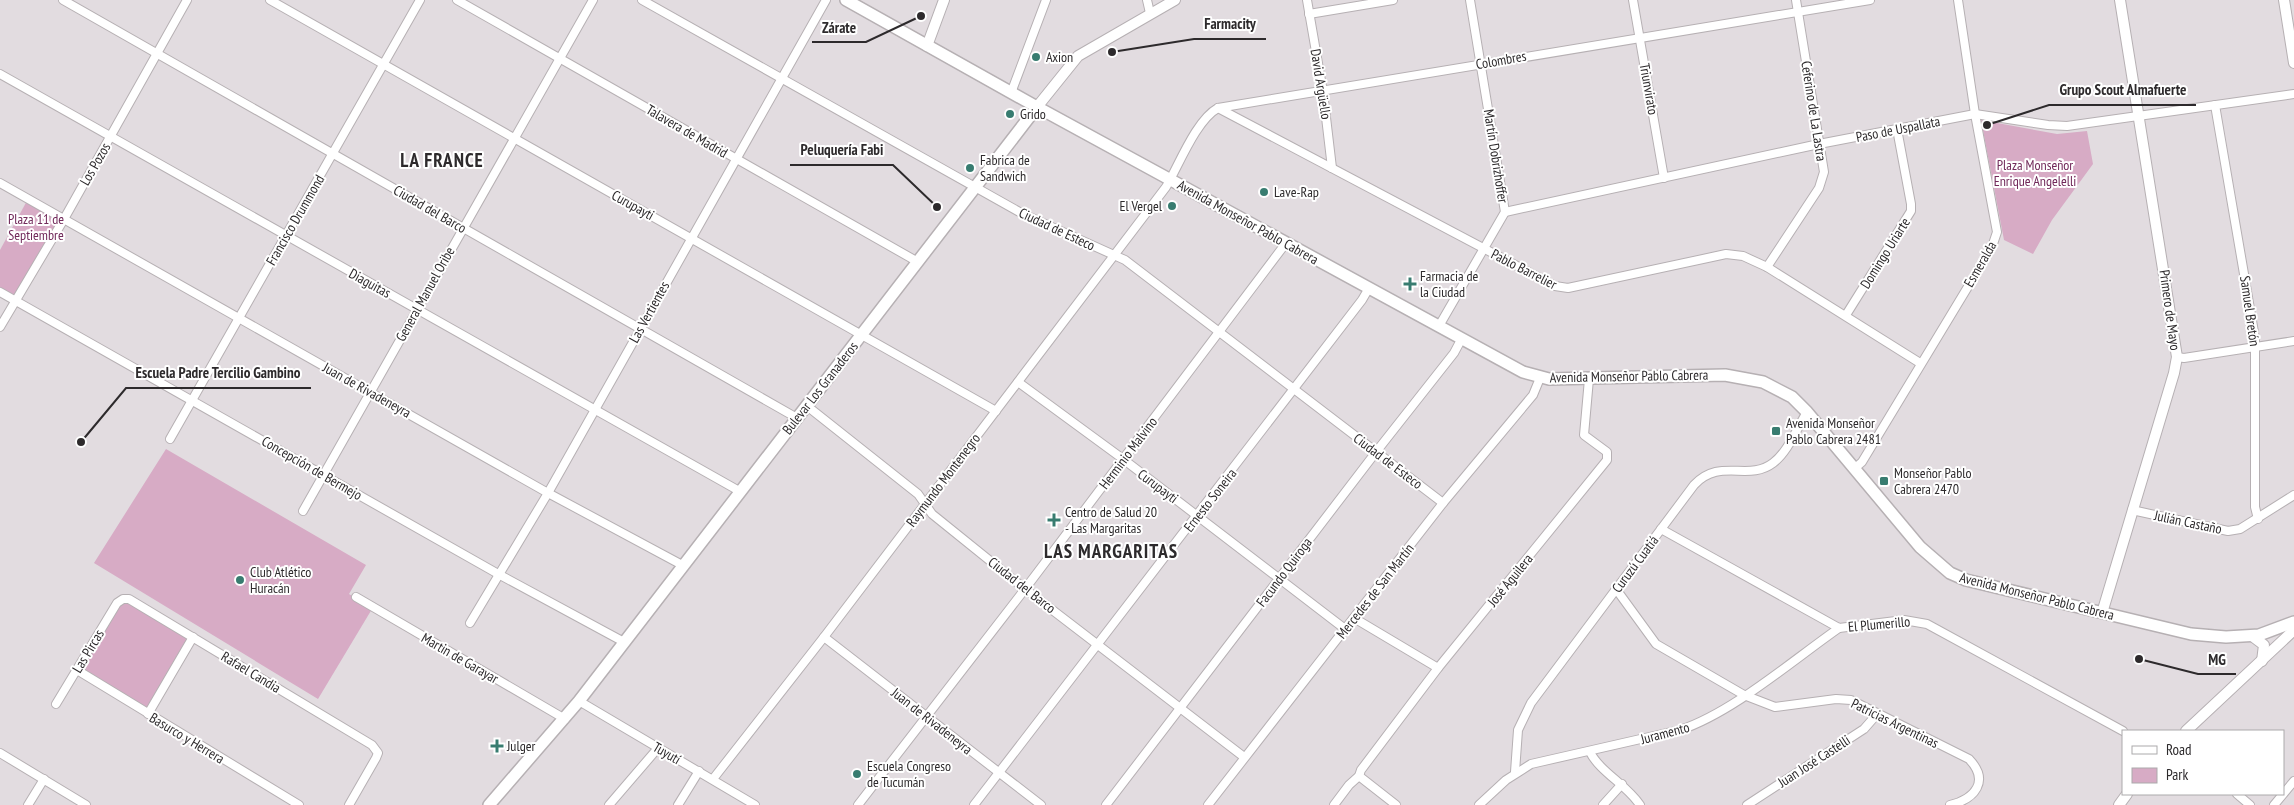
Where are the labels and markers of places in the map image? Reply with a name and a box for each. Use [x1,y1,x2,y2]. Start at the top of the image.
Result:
callout: Farmacity [1194,9,1266,39]
callout: Zárate [812,12,866,42]
place label: Axion [1046,48,1073,66]
marker: Axion [1030,51,1042,63]
callout: Grupo Scout Almafuerte [2049,75,2196,105]
place label: Grido [1020,105,1046,123]
marker: Grido [1004,108,1016,120]
callout: Peluquería Fabi [790,135,893,165]
place label: Fabrica de Sandwich [980,151,1030,185]
marker: Fabrica de Sandwich [964,162,976,174]
place label: Lave-Rap [1274,183,1319,201]
marker: Lave-Rap [1258,186,1270,198]
place label: El Vergel [1120,197,1163,215]
marker: El Vergel [1166,200,1178,212]
place label: Farmacia de la Ciudad [1420,267,1479,301]
marker: Farmacia de la Ciudad [1404,278,1416,290]
callout: Escuela Padre Tercilio Gambino [126,358,311,388]
place label: Avenida Monseñor Pablo Cabrera 2481 [1786,414,1881,448]
marker: Avenida Monseñor Pablo Cabrera 2481 [1770,425,1782,437]
place label: Monseñor Pablo Cabrera 2470 [1894,464,1972,498]
marker: Monseñor Pablo Cabrera 2470 [1878,475,1890,487]
place label: Centro de Salud 20 - Las Margaritas [1065,503,1157,537]
marker: Centro de Salud 20 - Las Margaritas [1047,513,1061,527]
place label: Club Atlético Huracán [250,563,311,597]
marker: Club Atlético Huracán [234,574,246,586]
callout: MG [2198,644,2236,674]
place label: Julger [506,737,536,755]
marker: Julger [491,740,503,752]
place label: Escuela Congreso de Tucumán [867,757,951,791]
marker: Escuela Congreso de Tucumán [851,768,863,780]

